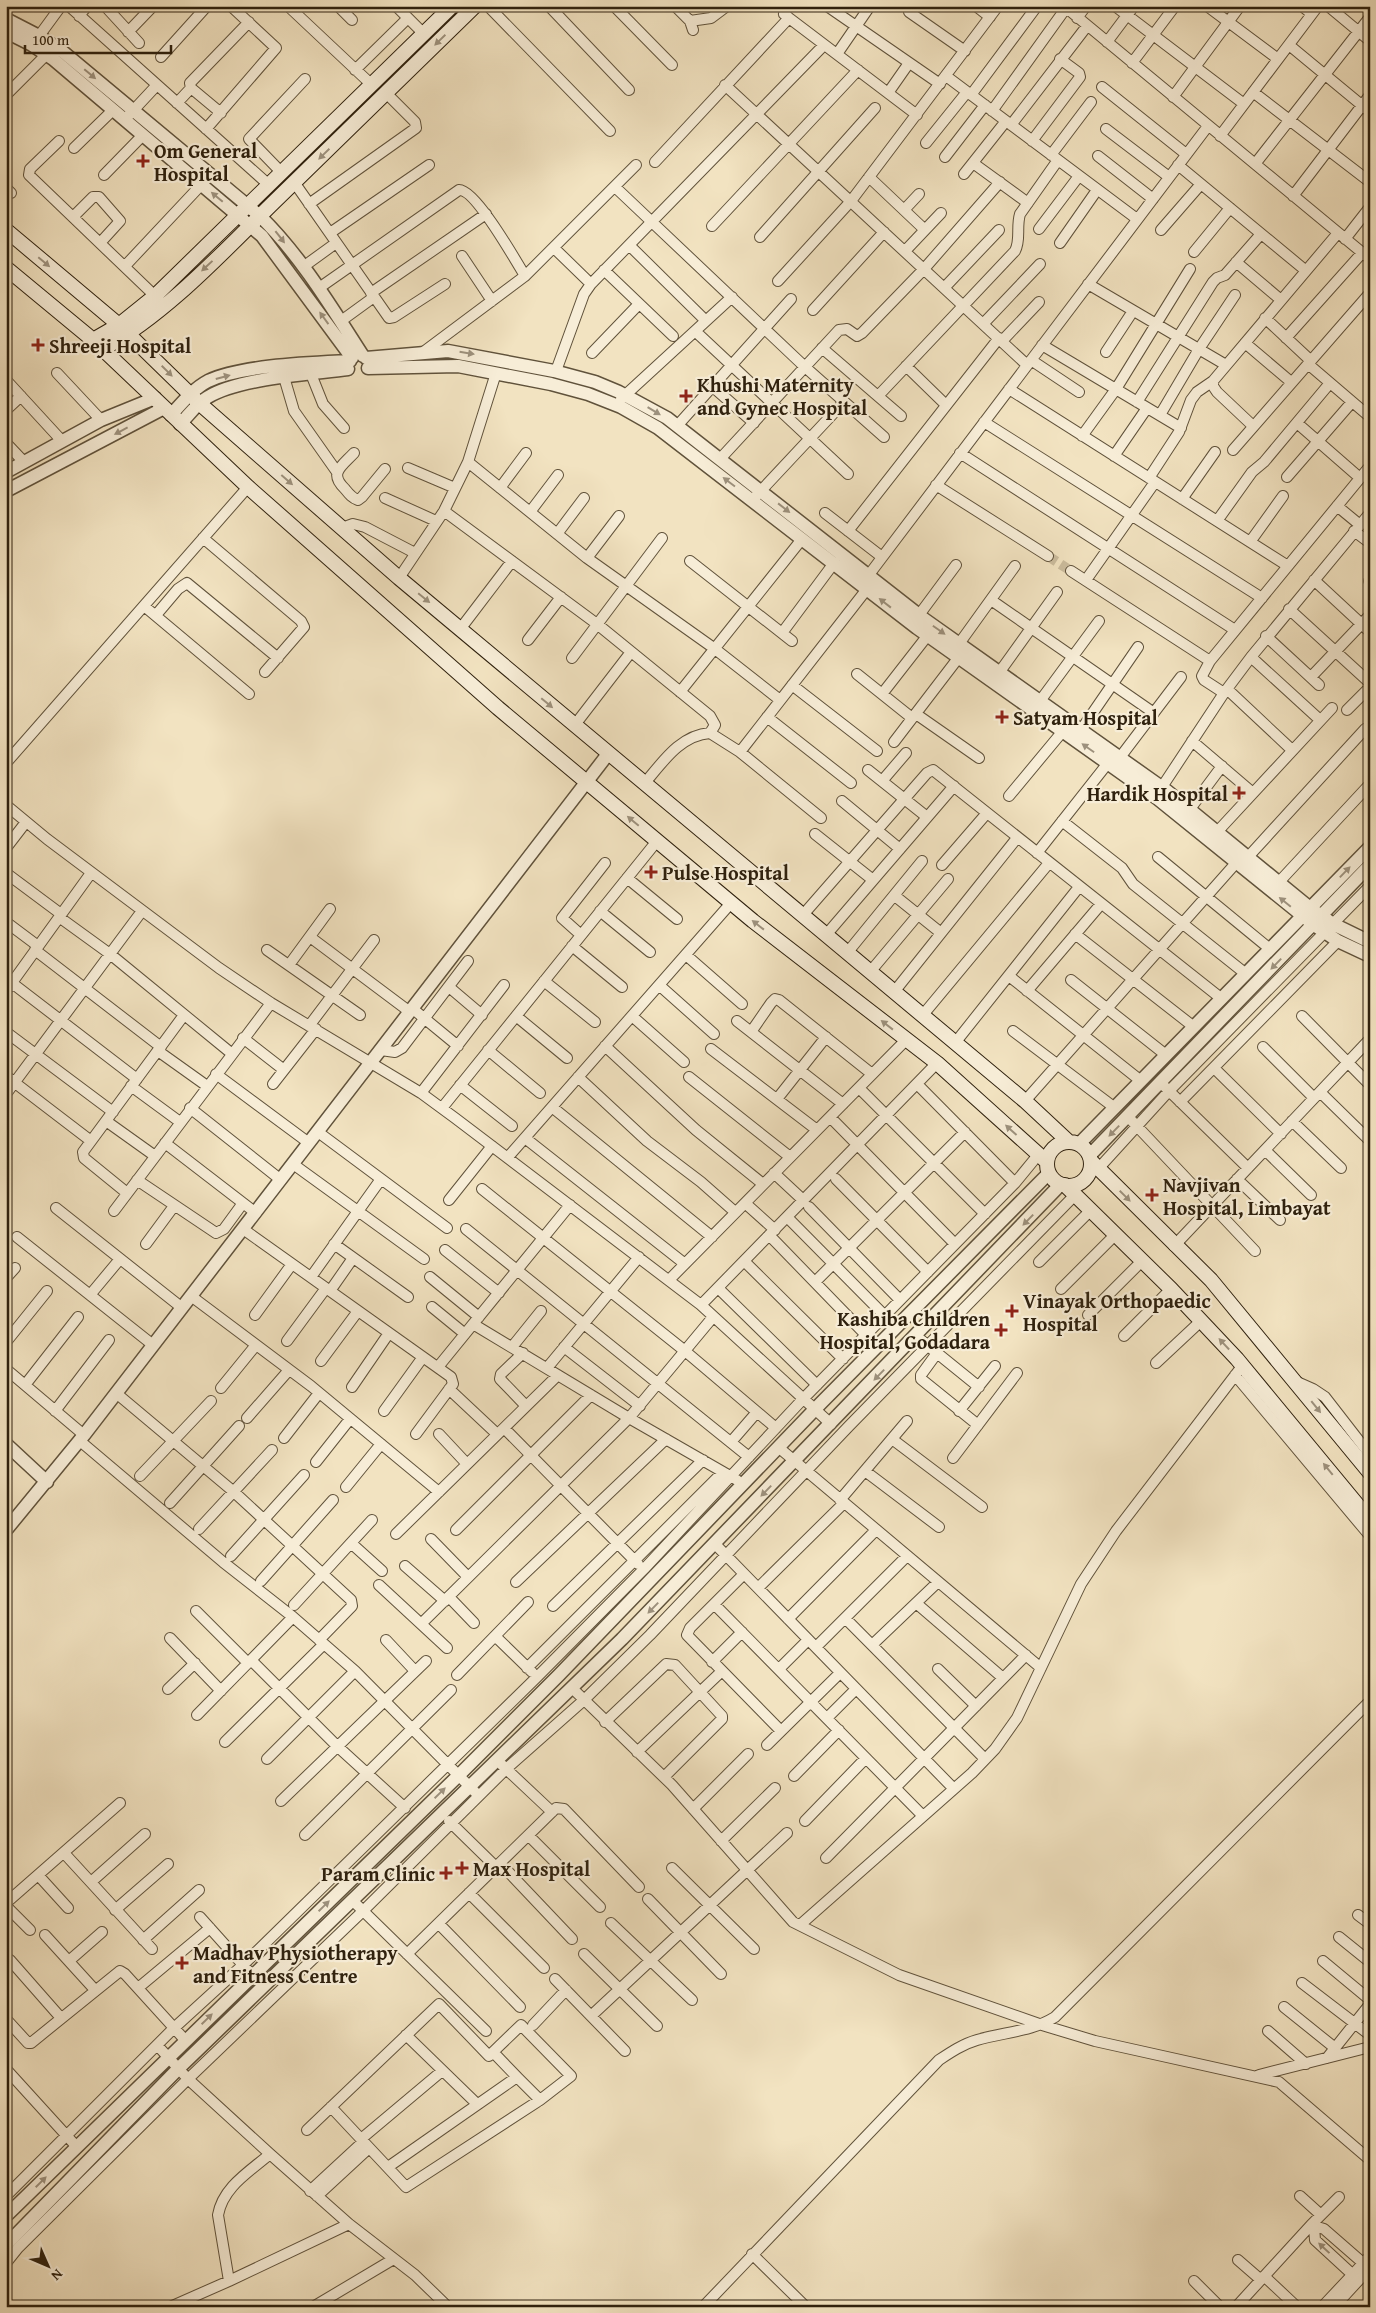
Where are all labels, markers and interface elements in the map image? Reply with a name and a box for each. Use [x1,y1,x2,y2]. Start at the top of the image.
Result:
scale bar [25,22,171,54]
text: 100 m [32,29,70,50]
one-way arrow [434,34,446,46]
one-way arrow [84,69,97,80]
place label: Om General Hospital [154,136,257,188]
one-way arrow [318,148,330,160]
marker: Om General Hospital [136,154,150,168]
one-way arrow [210,192,223,203]
one-way arrow [274,230,285,243]
one-way arrow [37,256,50,267]
one-way arrow [201,260,213,272]
one-way arrow [319,312,329,325]
place label: Shreeji Hospital [49,331,191,360]
marker: Shreeji Hospital [31,338,45,352]
one-way arrow [459,350,475,358]
one-way arrow [161,365,173,377]
place label: Khushi Maternity and Gynec Hospital [697,370,867,422]
one-way arrow [216,372,231,380]
marker: Khushi Maternity and Gynec Hospital [679,389,693,403]
one-way arrow [647,406,660,415]
one-way arrow [114,427,128,435]
one-way arrow [281,474,293,486]
one-way arrow [723,476,736,487]
one-way arrow [777,503,790,514]
one-way arrow [417,592,430,603]
one-way arrow [879,597,892,608]
one-way arrow [932,625,946,635]
one-way arrow [540,698,553,709]
place label: Satyam Hospital [1013,703,1158,732]
marker: Satyam Hospital [995,710,1009,724]
one-way arrow [1082,743,1095,754]
place label: Hardik Hospital [1087,779,1228,808]
marker: Hardik Hospital [1232,786,1246,800]
one-way arrow [627,816,640,827]
place label: Pulse Hospital [662,858,789,887]
marker: Pulse Hospital [644,865,658,879]
one-way arrow [1339,866,1351,878]
one-way arrow [1279,897,1292,908]
one-way arrow [752,920,765,931]
one-way arrow [1270,958,1282,970]
one-way arrow [880,1020,894,1030]
one-way arrow [1005,1124,1017,1136]
one-way arrow [1108,1125,1120,1137]
place label: Navjivan Hospital, Limbayat [1163,1170,1331,1222]
marker: Navjivan Hospital, Limbayat [1145,1188,1159,1202]
one-way arrow [1119,1190,1131,1202]
one-way arrow [1022,1213,1034,1225]
place label: Vinayak Orthopaedic Hospital [1023,1286,1211,1338]
place label: Kashiba Children Hospital, Godadara [820,1304,991,1356]
marker: Vinayak Orthopaedic Hospital [1005,1304,1019,1318]
marker: Kashiba Children Hospital, Godadara [994,1323,1008,1337]
one-way arrow [1218,1339,1230,1351]
one-way arrow [873,1368,885,1380]
one-way arrow [1310,1400,1321,1413]
one-way arrow [1322,1463,1333,1476]
one-way arrow [760,1485,772,1497]
one-way arrow [647,1602,659,1614]
one-way arrow [434,1787,446,1799]
place label: Max Hospital [473,1854,590,1883]
place label: Param Clinic [321,1859,435,1888]
marker: Max Hospital [455,1861,469,1875]
marker: Param Clinic [439,1866,453,1880]
one-way arrow [317,1900,329,1912]
place label: Madhav Physiotherapy and Fitness Centre [193,1938,398,1990]
marker: Madhav Physiotherapy and Fitness Centre [175,1956,189,1970]
one-way arrow [201,2013,213,2025]
one-way arrow [35,2176,47,2188]
north arrow [22,2240,72,2290]
one-way arrow [1318,2242,1330,2254]
text: N [46,2265,68,2286]

